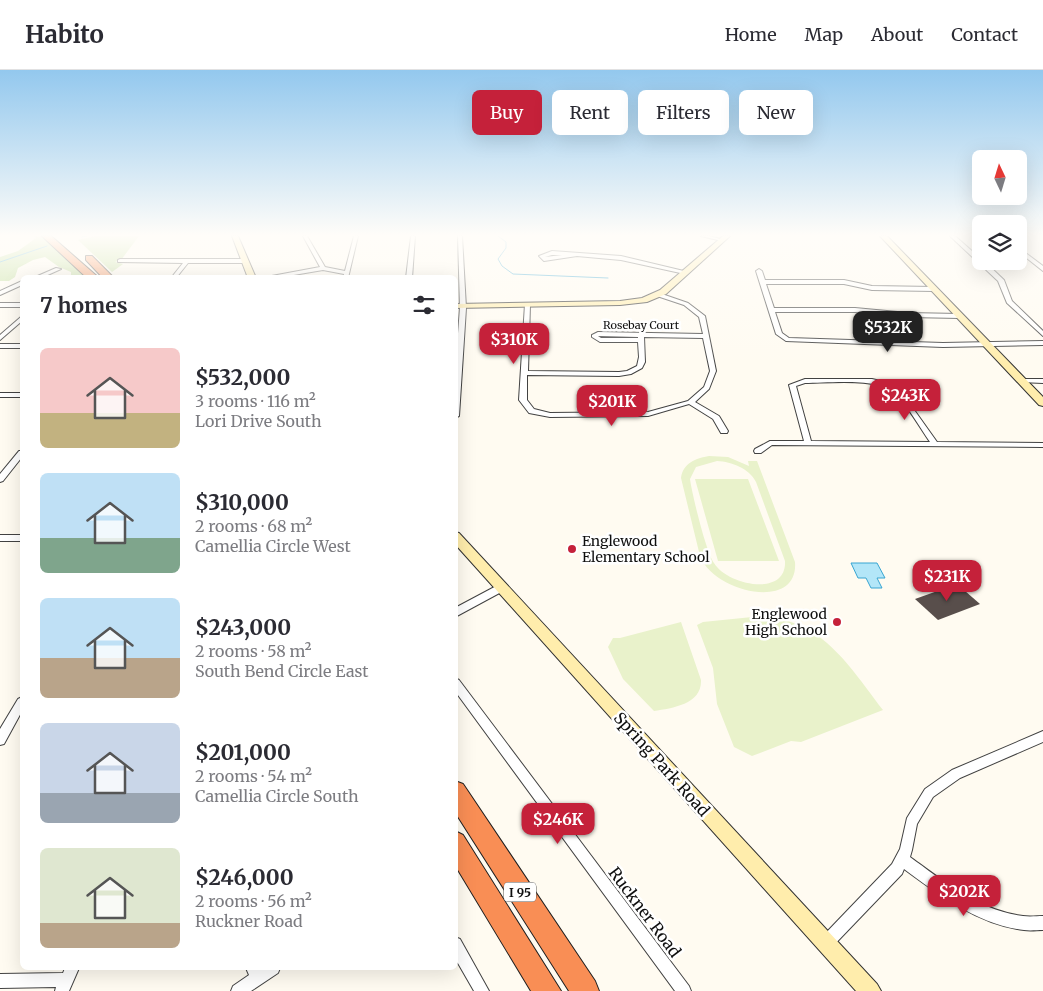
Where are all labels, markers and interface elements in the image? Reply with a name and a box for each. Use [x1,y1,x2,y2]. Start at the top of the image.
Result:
text: Habito [25,19,104,50]
text: Home [725,23,777,46]
text: Map [805,23,843,46]
text: About [871,23,923,46]
text: Contact [951,23,1018,46]
chip: Buy [472,90,542,135]
chip: Rent [552,90,628,135]
chip: Filters [638,90,729,135]
chip: New [739,90,813,135]
north arrow [972,150,1028,205]
map controls [972,150,1027,270]
button: layers [972,215,1027,270]
icon: filters [410,291,438,319]
text: 7 homes [40,292,128,319]
pin: $532K [853,310,923,353]
text: $532K [864,317,912,337]
street label: Rosebay Court [603,318,680,332]
pin: $310K [479,322,549,365]
text: $310K [490,329,538,349]
text: $532,000 [195,364,290,391]
icon: home [80,368,140,428]
pin: $243K [870,378,940,421]
pin: $201K [577,384,647,427]
text: $243K [880,385,930,405]
text: 3 rooms · 116 m² [195,391,316,411]
text: $201K [588,391,636,411]
text: Lori Drive South [195,411,321,431]
text: $310,000 [195,489,289,516]
icon: home [80,493,140,553]
text: 2 rooms · 68 m² [195,516,312,536]
place label: Englewood Elementary School [582,532,710,566]
text: Camellia Circle West [195,536,351,556]
marker: Englewood Elementary School [566,543,578,555]
pin: $231K [912,560,982,602]
text: $231K [923,566,971,586]
place label: Englewood High School [745,605,828,639]
text: $243,000 [195,614,291,641]
marker: Englewood High School [831,616,843,628]
icon: home [80,618,140,678]
text: 2 rooms · 58 m² [195,641,312,661]
text: South Bend Circle East [195,661,369,681]
street label: Spring Park Road [610,708,714,821]
text: $201,000 [195,739,291,766]
icon: home [80,743,140,803]
text: 2 rooms · 54 m² [195,766,312,786]
text: Camellia Circle South [195,786,359,806]
pin: $246K [523,802,593,845]
text: $246K [533,809,583,829]
street label: Ruckner Road [605,863,686,961]
text: $246,000 [195,864,294,891]
icon: home [80,868,140,928]
pin: $202K [929,874,999,917]
text: $202K [939,881,989,901]
road number: I 95 [504,882,536,902]
text: 2 rooms · 56 m² [195,891,312,911]
text: Ruckner Road [195,911,303,931]

